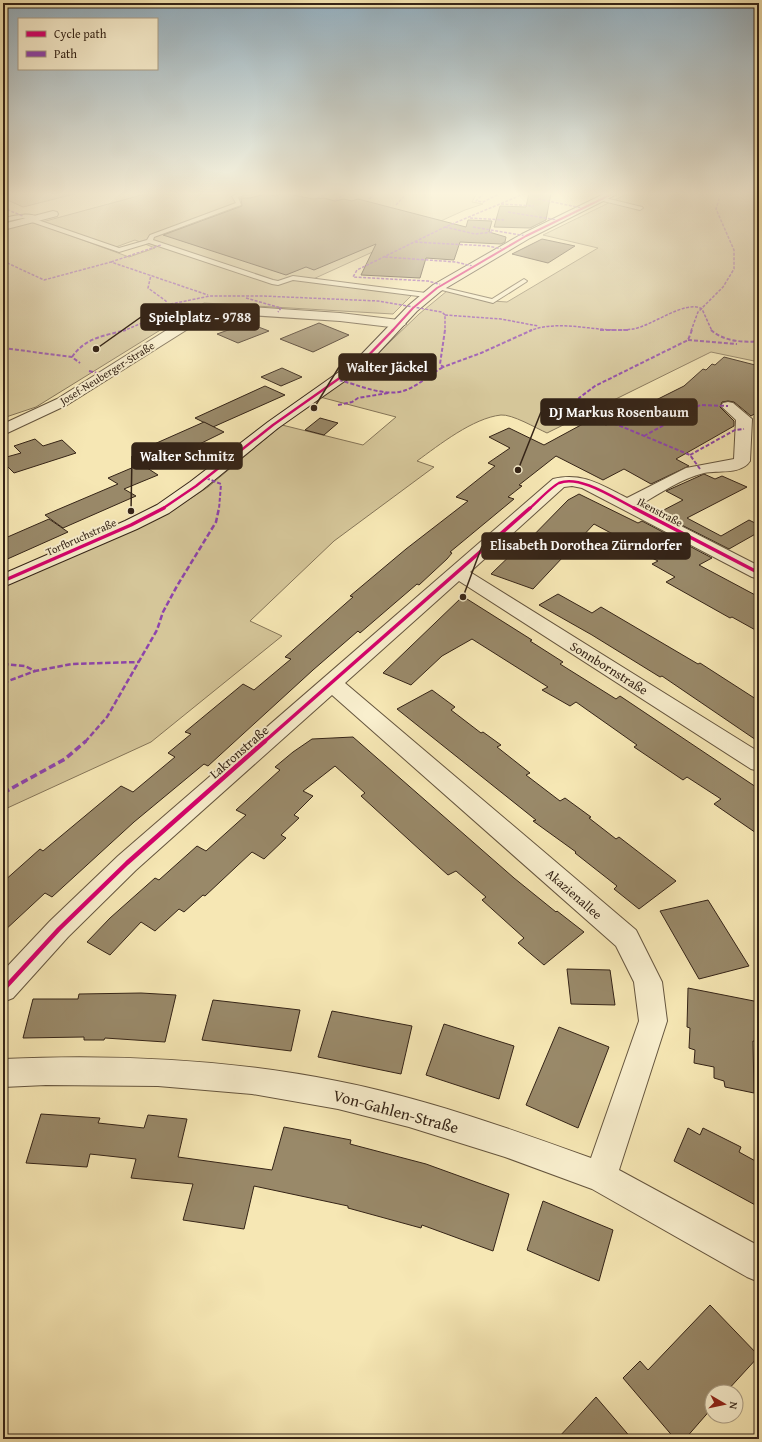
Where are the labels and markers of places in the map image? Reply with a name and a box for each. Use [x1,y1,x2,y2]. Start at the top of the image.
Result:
callout: Spielplatz - 9788 [141,304,259,330]
callout: Walter Jäckel [339,354,436,380]
callout: DJ Markus Rosenbaum [541,399,697,425]
callout: Walter Schmitz [132,443,242,469]
callout: Elisabeth Dorothea Zürndorfer [482,533,690,559]

